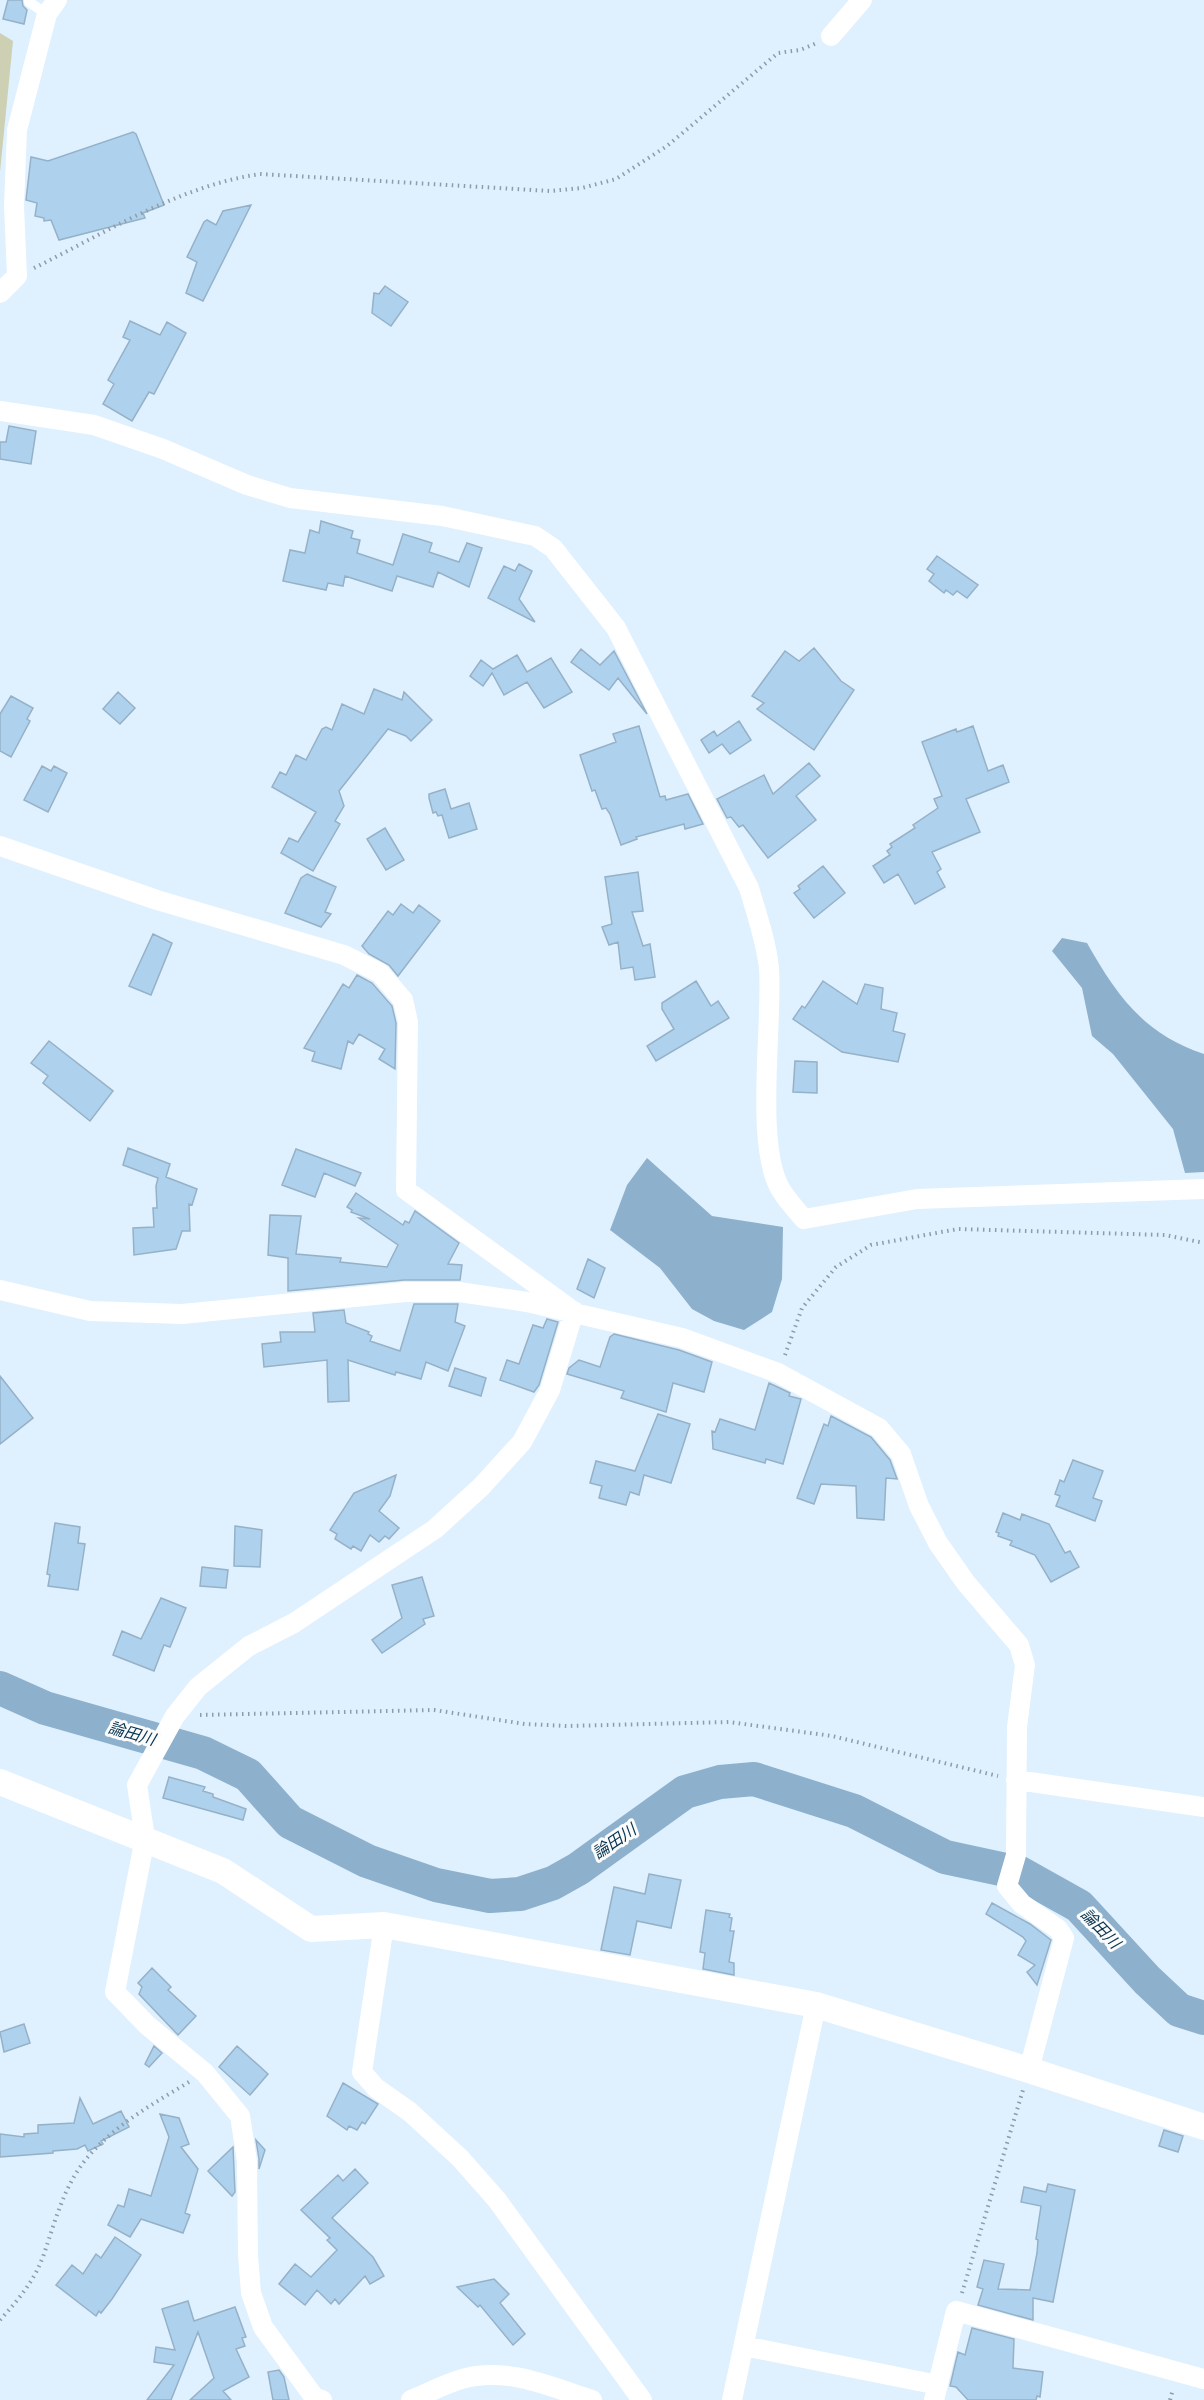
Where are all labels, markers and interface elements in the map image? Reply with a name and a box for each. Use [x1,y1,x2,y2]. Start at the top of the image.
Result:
water label: 論田川 [106,1717,160,1750]
water label: 論田川 [589,1818,641,1863]
water label: 論田川 [1077,1904,1126,1954]

